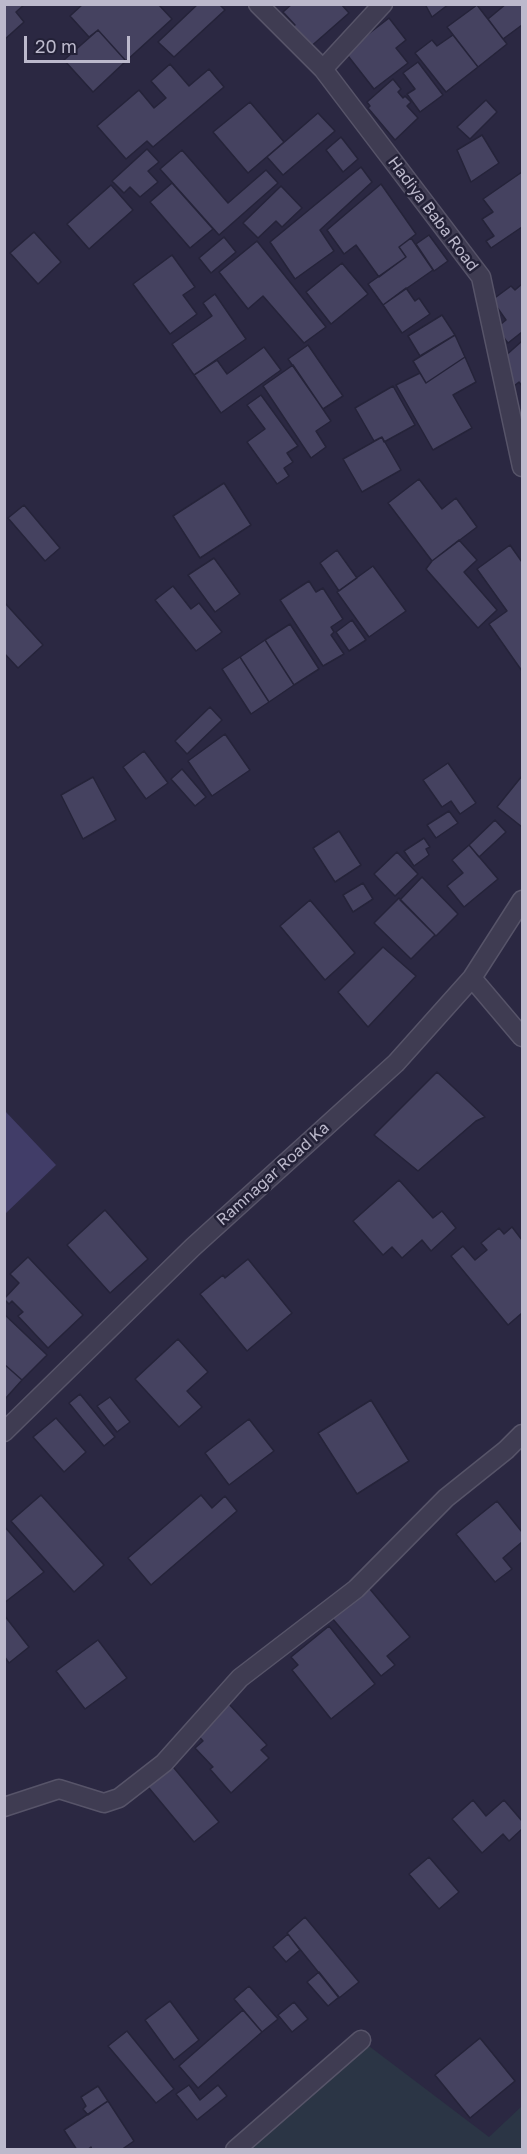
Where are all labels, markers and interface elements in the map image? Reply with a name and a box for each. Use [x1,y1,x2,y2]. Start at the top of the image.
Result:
scale bar [27,24,134,62]
text: 20 m [35,35,77,57]
street label: Hadiya Baba Road [384,153,482,275]
street label: Ramnagar Road Ka [213,1118,333,1230]

